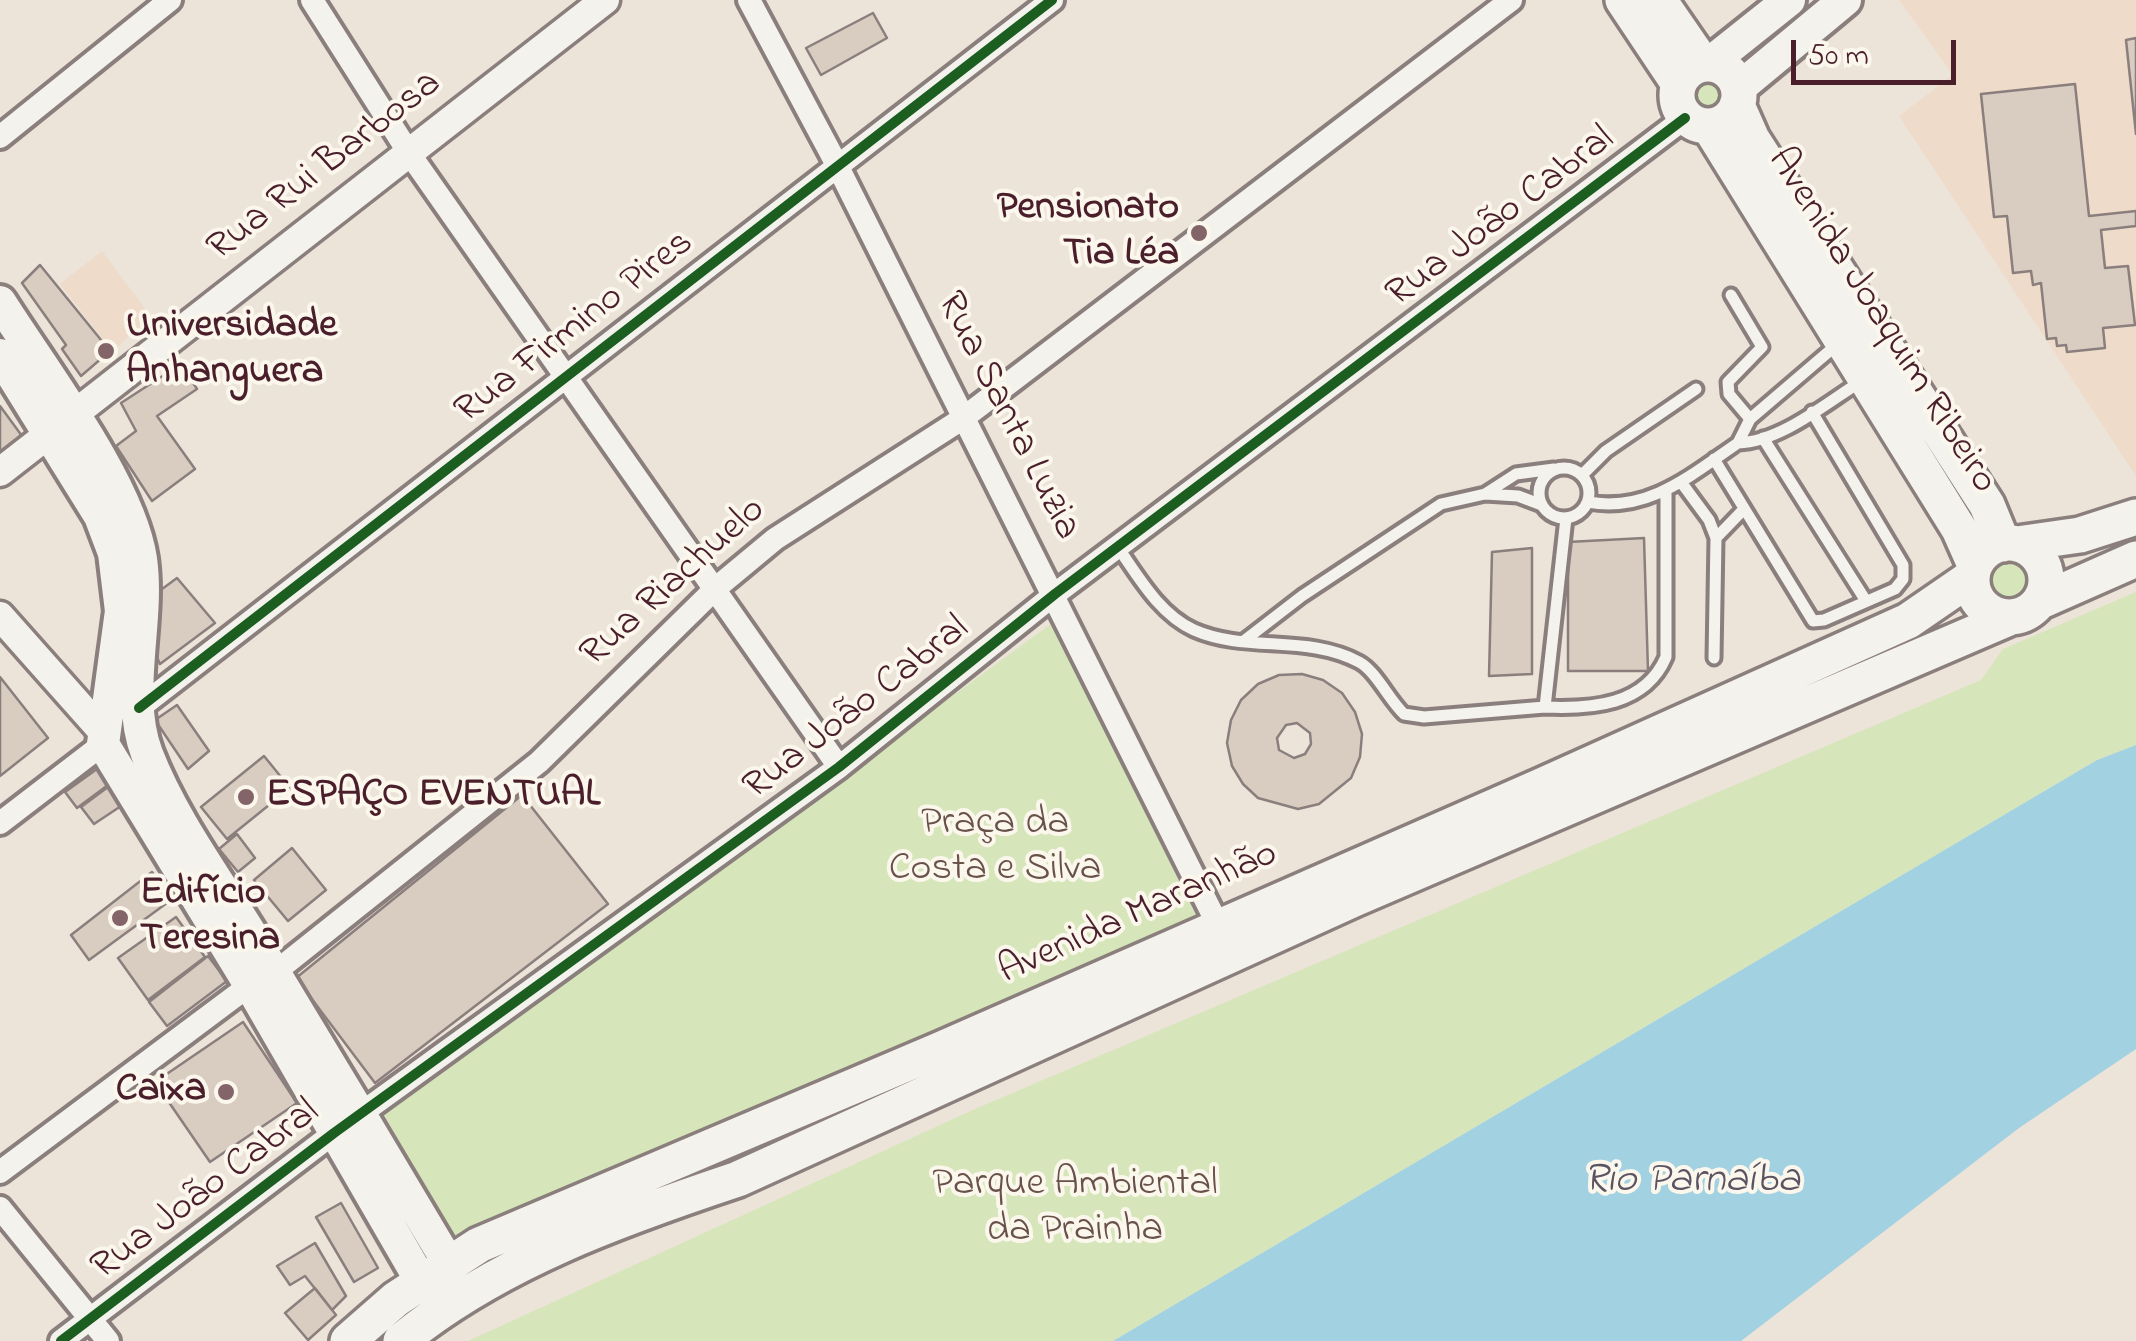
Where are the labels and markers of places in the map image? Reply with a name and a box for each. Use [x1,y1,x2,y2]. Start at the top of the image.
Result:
place label: Pensionato Tia Léa [997,186,1179,280]
marker: Pensionato Tia Léa [1188,222,1210,244]
place label: Universidade Anhanguera [126,304,337,398]
marker: Universidade Anhanguera [95,340,117,362]
place label: ESPAÇO EVENTUAL [266,773,600,821]
marker: ESPAÇO EVENTUAL [235,786,257,808]
place label: Edifício Teresina [140,871,280,965]
marker: Edifício Teresina [109,907,131,929]
place label: Caixa [116,1068,206,1116]
marker: Caixa [215,1081,237,1103]

